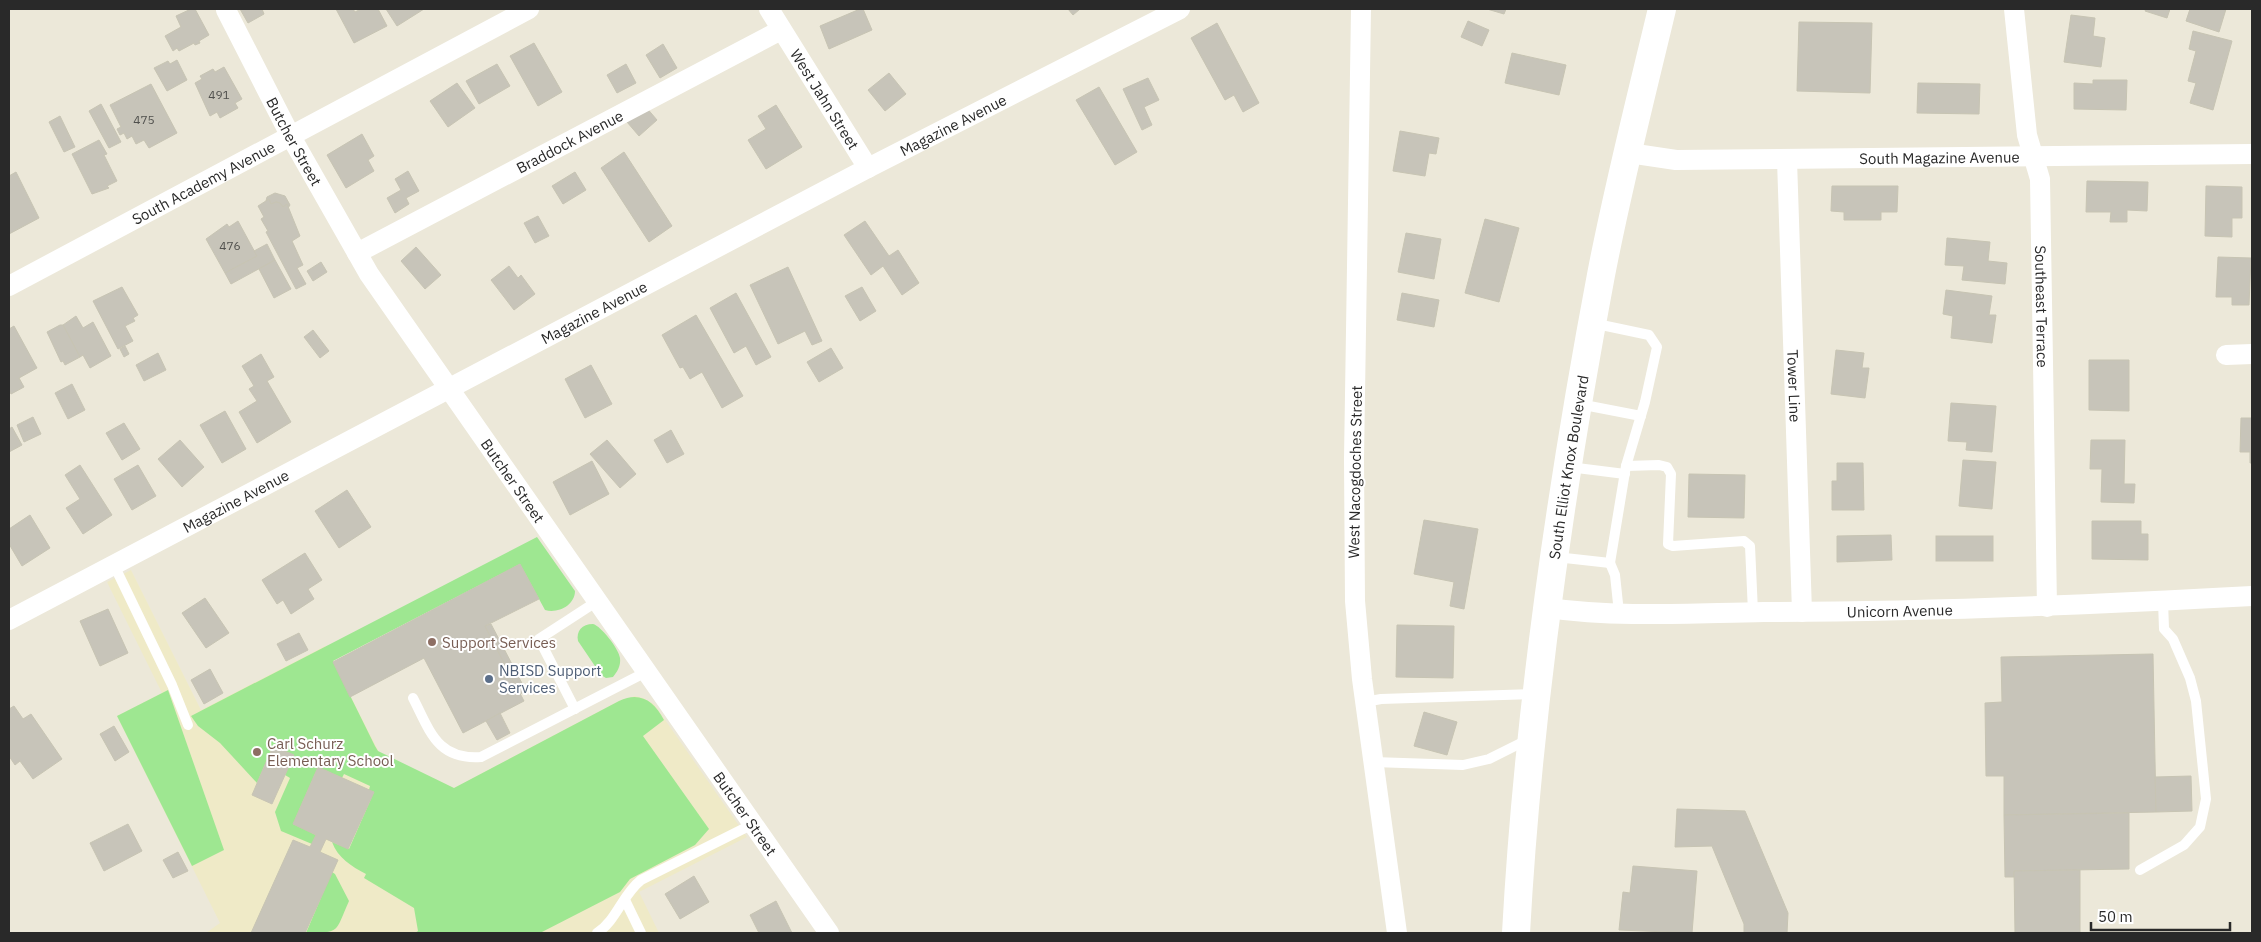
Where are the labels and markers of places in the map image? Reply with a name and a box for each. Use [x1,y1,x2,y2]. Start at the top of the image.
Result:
place label: Support Services [442,633,556,652]
marker: Support Services [426,636,438,648]
place label: NBISD Support Services [499,661,602,697]
marker: NBISD Support Services [483,673,495,685]
place label: Carl Schurz Elementary School [267,734,394,770]
marker: Carl Schurz Elementary School [251,746,263,758]

